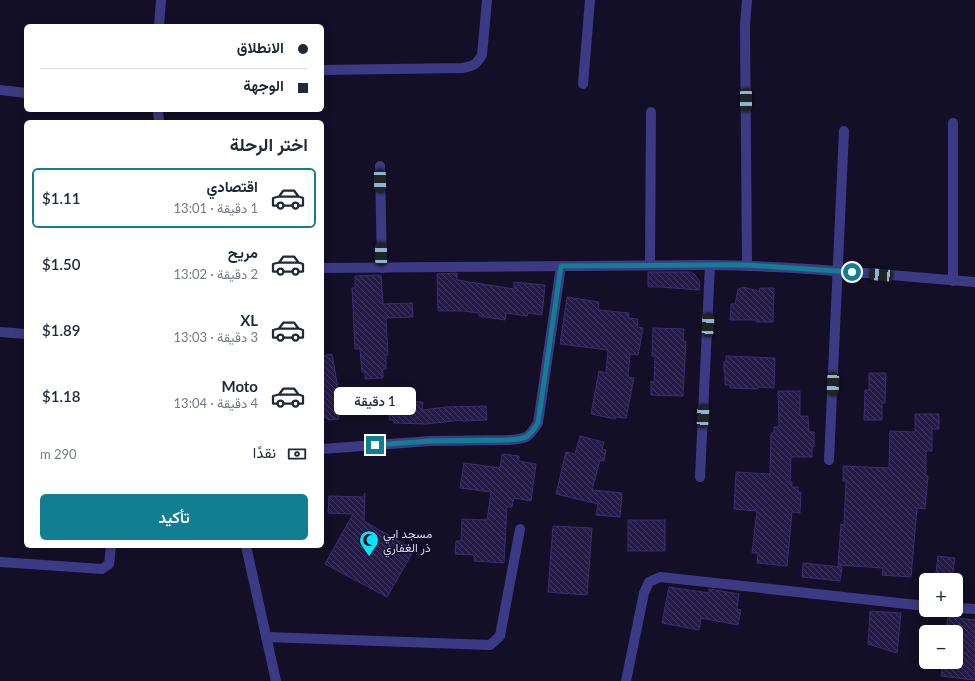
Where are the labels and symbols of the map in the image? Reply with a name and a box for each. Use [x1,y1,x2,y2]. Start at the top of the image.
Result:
car [740,88,752,112]
car [374,169,386,193]
car [375,242,387,266]
route start [843,263,861,281]
car [869,268,893,282]
car [701,313,715,337]
car [827,372,839,396]
callout: 1 دقيقة [334,387,416,415]
car [696,404,710,428]
route end [366,436,384,454]
place label: مسجد ابي ذر الغفاري [383,526,432,558]
mosque icon: مسجد ابي ذر الغفاري [358,529,380,557]

